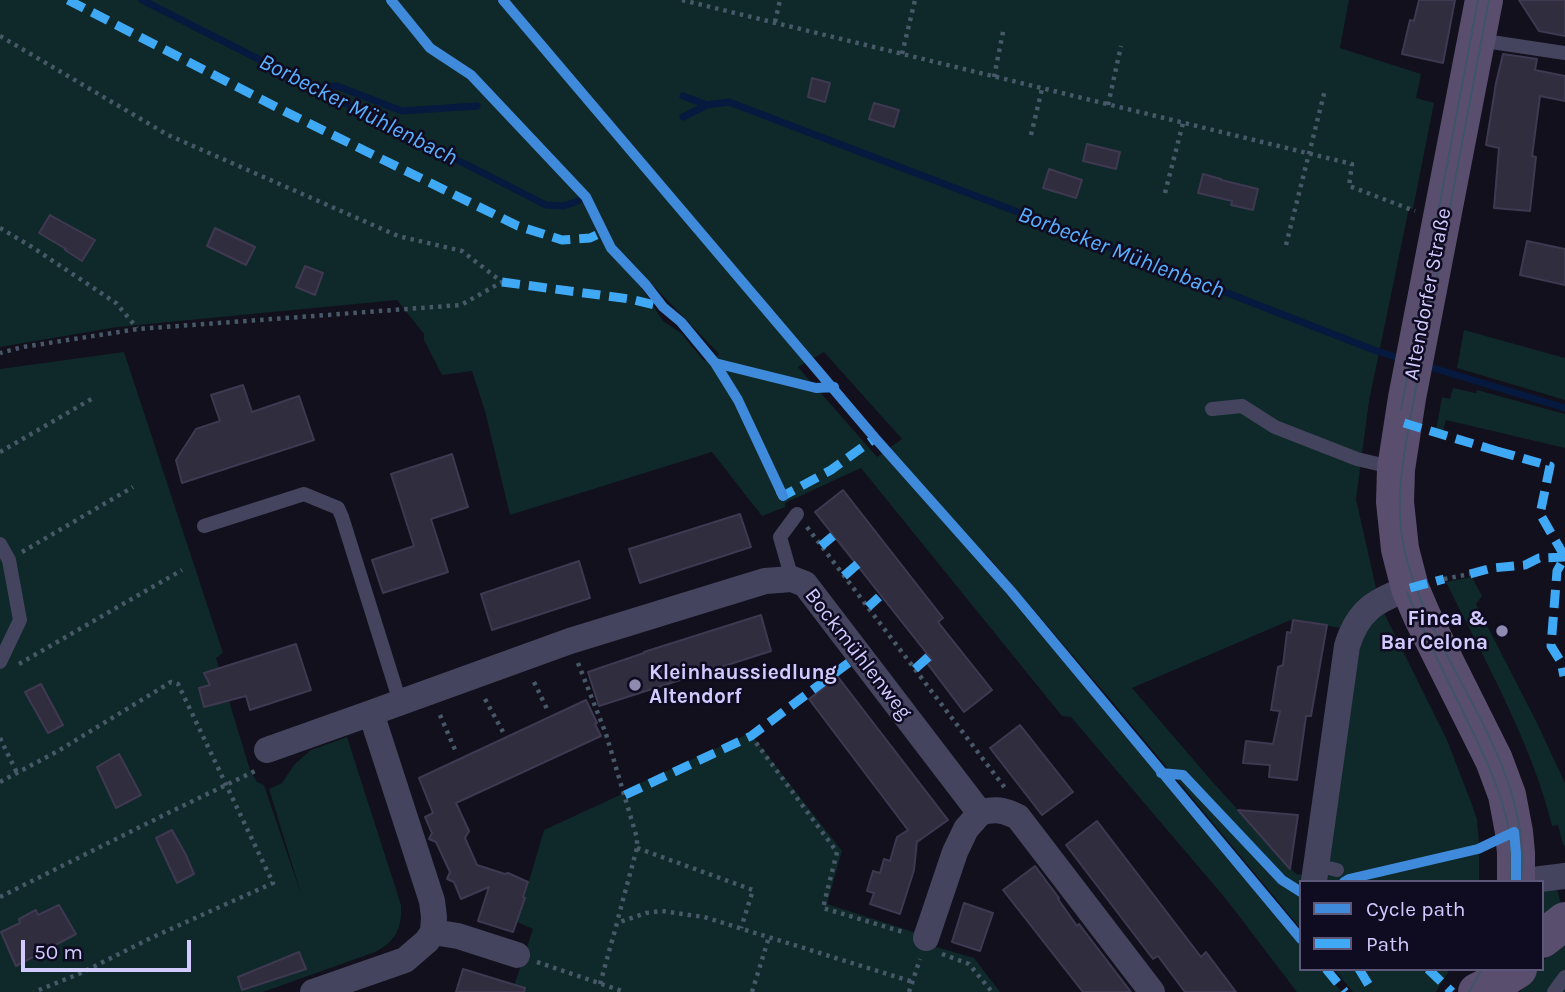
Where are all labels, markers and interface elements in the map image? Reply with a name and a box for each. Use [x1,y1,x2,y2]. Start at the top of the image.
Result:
water label: Borbecker Mühlenbach [254,48,462,172]
water label: Borbecker Mühlenbach [1014,201,1228,305]
street label: Altendorfer Straße [1399,206,1457,382]
street label: Bockmühlenweg [799,583,917,725]
place label: Finca & Bar Celona [1380,606,1488,656]
marker: Finca & Bar Celona [1494,623,1510,639]
place label: Kleinhaussiedlung Altendorf [649,660,837,710]
marker: Kleinhaussiedlung Altendorf [627,677,643,693]
legend [1299,880,1544,971]
text: Cycle path [1366,897,1466,921]
scale bar [24,926,194,970]
text: Path [1366,932,1410,956]
text: 50 m [34,940,83,964]

